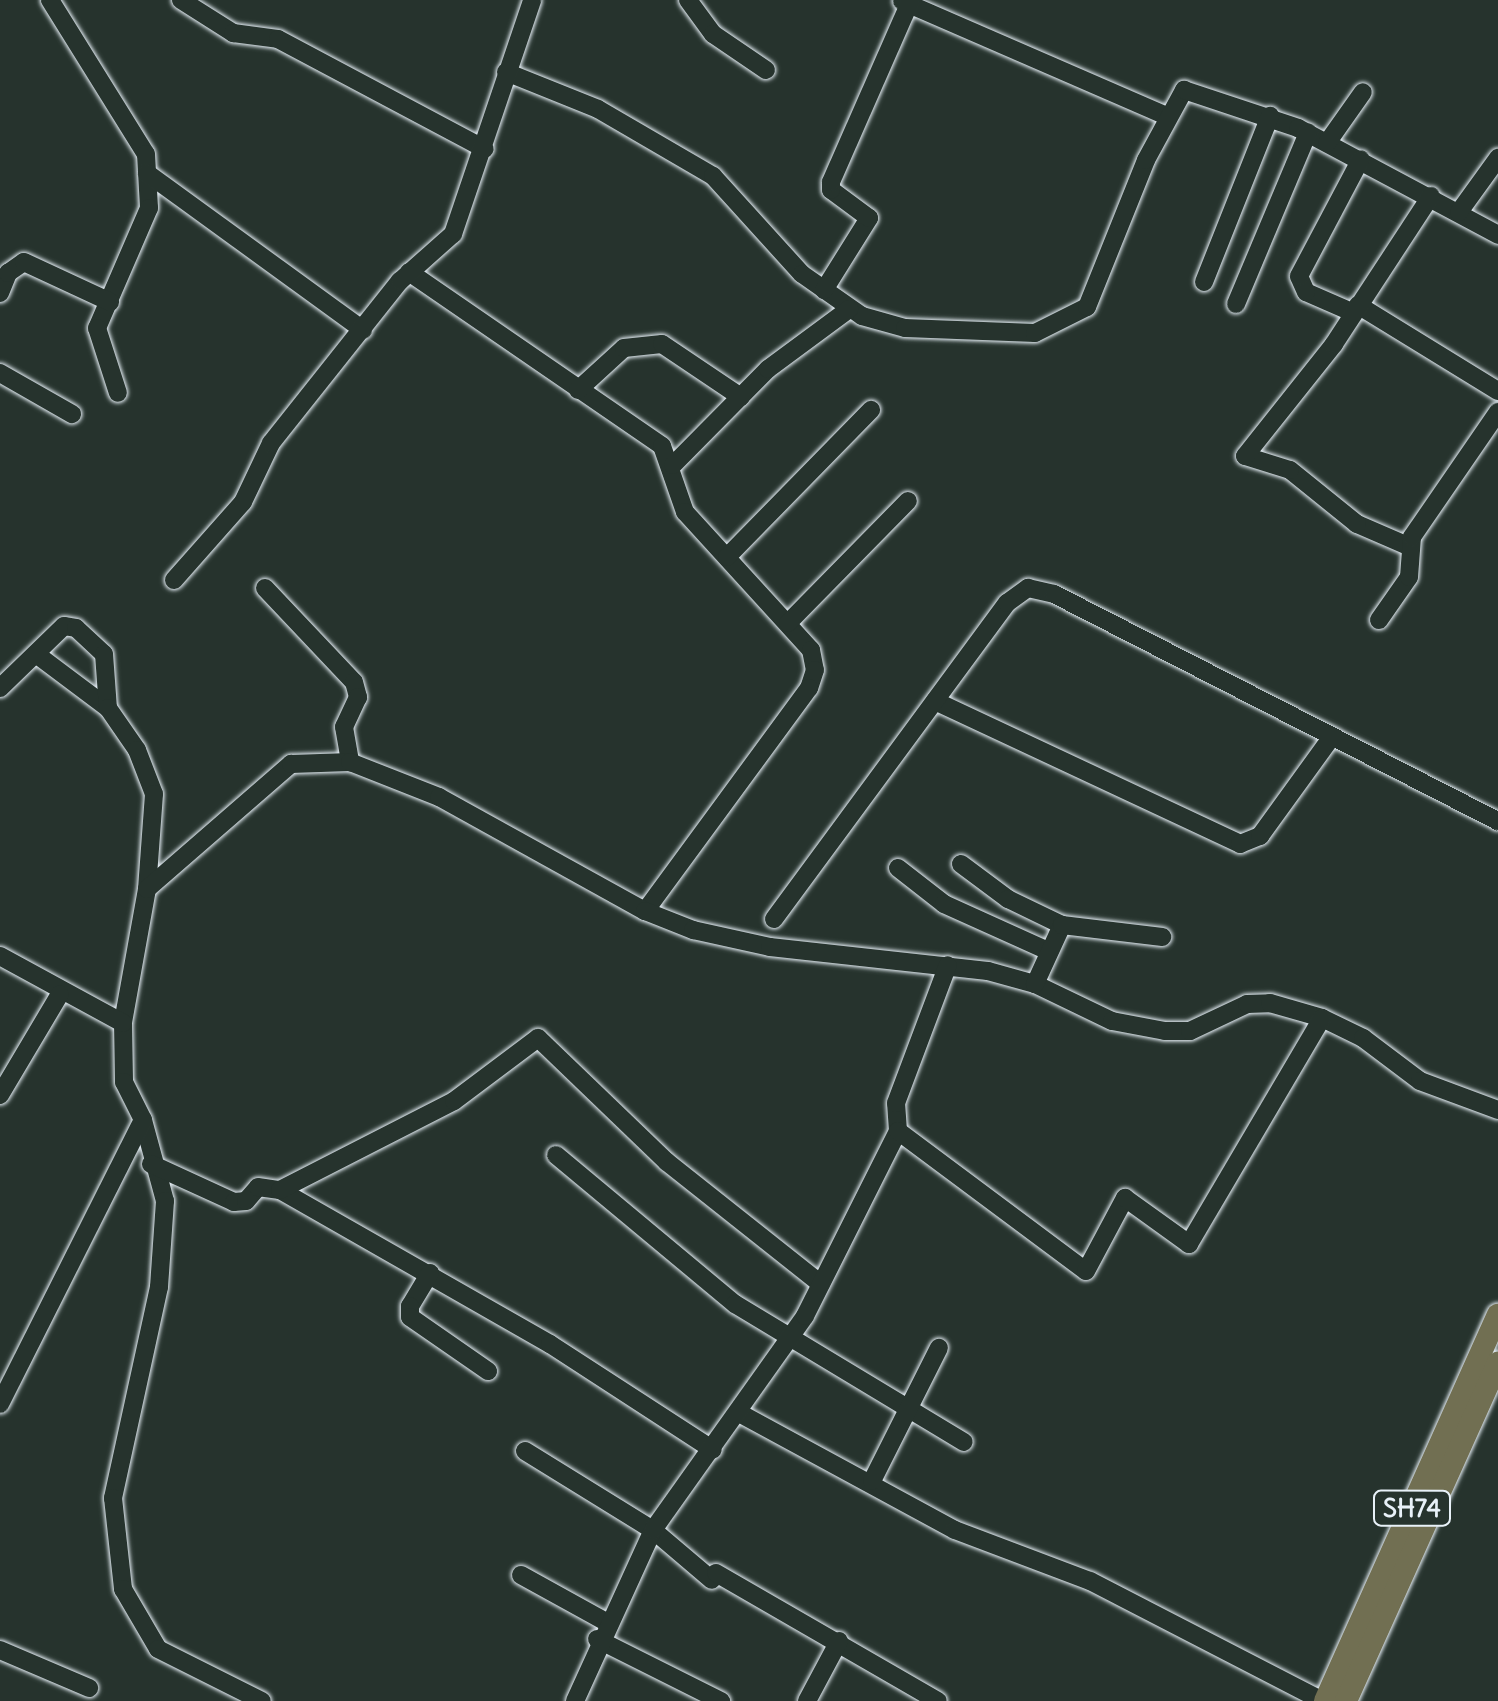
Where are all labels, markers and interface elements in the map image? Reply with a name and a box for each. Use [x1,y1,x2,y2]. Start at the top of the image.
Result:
road number: SH74 [1372,1488,1452,1528]

